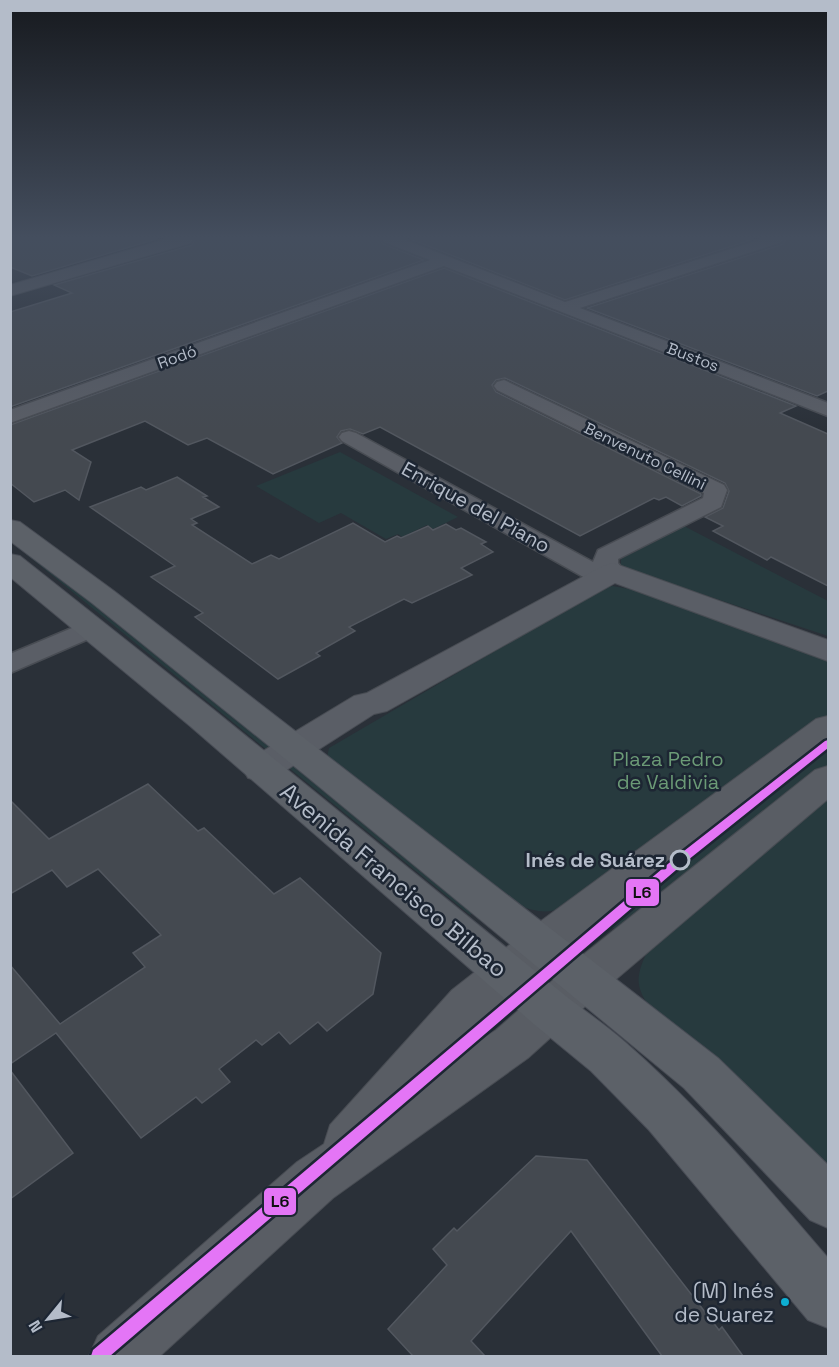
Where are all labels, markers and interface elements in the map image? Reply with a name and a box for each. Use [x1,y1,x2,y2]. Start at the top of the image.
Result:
street label: Bustos [664,338,722,376]
street label: Rodó [155,340,199,374]
street label: Benvenuto Cellini [581,417,709,495]
street label: Enrique del Piano [397,455,555,559]
park label: Plaza Pedro de Valdivia [612,746,724,795]
street label: Avenida Francisco Bilbao [274,776,514,984]
place label: Inés de Suárez [526,847,665,873]
marker: Inés de Suárez [670,850,690,870]
line badge: L6 [625,878,660,907]
text: L6 [633,882,651,903]
line badge: L6 [263,1187,297,1216]
text: L6 [271,1191,289,1212]
place label: (M) Inés de Suarez [674,1277,774,1328]
north arrow [18,1289,78,1349]
marker: (M) Inés de Suarez [779,1296,791,1308]
text: N [24,1316,47,1336]

